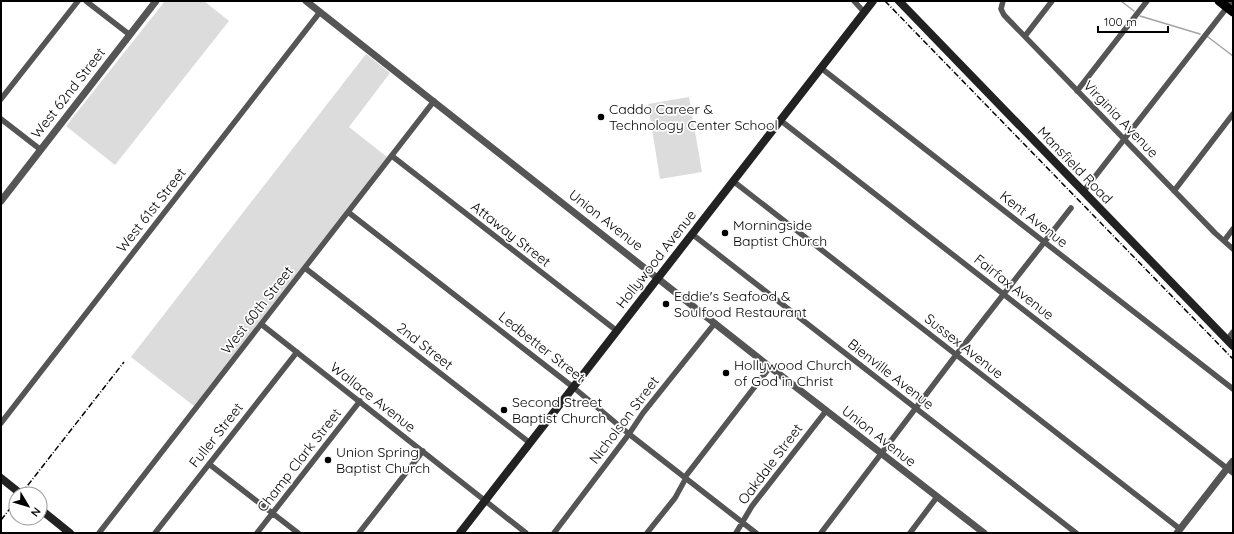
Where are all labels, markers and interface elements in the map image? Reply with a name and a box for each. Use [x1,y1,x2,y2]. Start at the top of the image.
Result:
scale bar [1098,8,1168,34]
text: 100 m [1104,14,1137,29]
street label: West 62nd Street [27,44,109,142]
street label: Virginia Avenue [1080,77,1162,161]
place label: Caddo Career & Technology Center School [609,100,778,134]
marker: Caddo Career & Technology Center School [596,112,606,122]
street label: Mansfield Road [1034,123,1116,207]
street label: West 61st Street [112,164,190,256]
street label: Union Avenue [565,185,647,255]
street label: Kent Avenue [996,187,1072,251]
street label: Attaway Street [468,197,555,271]
street label: Hollywood Avenue [612,206,700,312]
place label: Morningside Baptist Church [733,216,827,250]
marker: Morningside Baptist Church [720,228,730,238]
street label: Fairfax Avenue [970,250,1058,324]
street label: West 60th Street [217,262,297,358]
place label: Eddie's Seafood & Soulfood Restaurant [674,287,807,321]
marker: Eddie's Seafood & Soulfood Restaurant [661,299,671,309]
street label: Ledbetter Street [495,308,589,387]
street label: Sussex Avenue [921,310,1007,382]
street label: 2nd Street [393,318,457,374]
street label: Bienville Avenue [844,335,938,413]
place label: Hollywood Church of God in Christ [734,356,852,390]
street label: Wallace Avenue [327,358,419,436]
marker: Hollywood Church of God in Christ [721,368,731,378]
street label: Nicholson Street [585,372,663,467]
place label: Second Street Baptist Church [512,393,606,427]
street label: Fuller Street [185,399,247,471]
street label: Union Avenue [838,401,920,471]
street label: Champ Clark Street [253,404,345,515]
marker: Second Street Baptist Church [499,405,509,415]
street label: Oakdale Street [734,420,806,508]
place label: Union Spring Baptist Church [336,443,430,477]
marker: Union Spring Baptist Church [323,455,333,465]
north arrow [8,486,48,526]
text: N [28,505,44,520]

